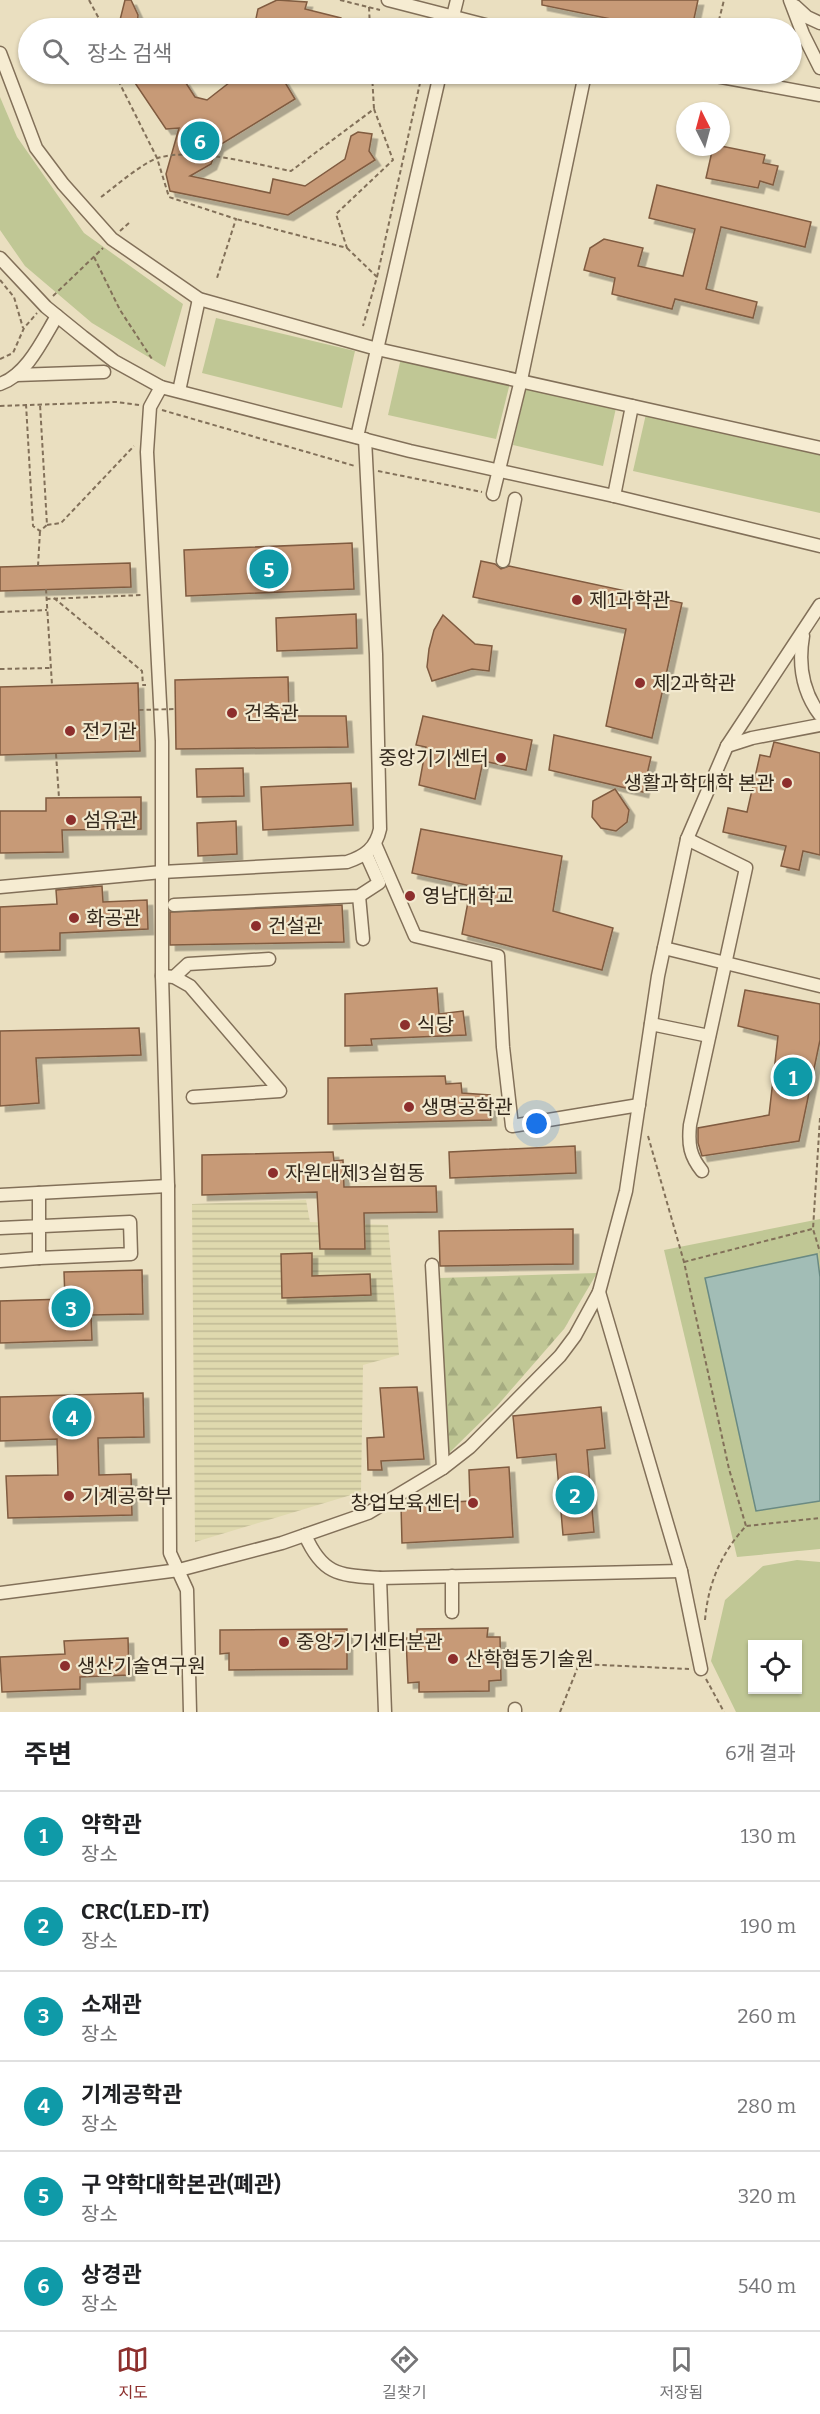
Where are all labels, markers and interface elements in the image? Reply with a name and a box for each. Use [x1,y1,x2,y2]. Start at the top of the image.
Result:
search box [18,18,802,84]
icon: search [39,35,72,68]
text: 장소 검색 [87,40,172,67]
north arrow [676,102,730,156]
pin: 6 [180,118,220,164]
pin: 5 [250,546,288,592]
place label: 제1과학관 [589,588,671,612]
marker: 제1과학관 [570,593,584,607]
place label: 제2과학관 [652,671,736,695]
marker: 제2과학관 [633,676,647,690]
place label: 건축관 [244,701,299,725]
marker: 건축관 [225,706,239,720]
place label: 전기관 [82,719,137,743]
marker: 전기관 [63,724,77,738]
place label: 중앙기기센터 [379,746,489,770]
marker: 중앙기기센터 [494,751,508,765]
place label: 생활과학대학 본관 [624,771,775,795]
marker: 생활과학대학 본관 [780,776,794,790]
place label: 섬유관 [83,808,138,832]
marker: 섬유관 [64,813,78,827]
place label: 영남대학교 [422,884,514,908]
marker: 영남대학교 [403,889,417,903]
place label: 화공관 [86,906,141,930]
marker: 화공관 [67,911,81,925]
place label: 건설관 [268,914,323,938]
marker: 건설관 [249,919,263,933]
place label: 식당 [417,1013,454,1037]
marker: 식당 [398,1018,412,1032]
pin: 1 [774,1054,812,1100]
place label: 생명공학관 [421,1095,513,1119]
marker: 생명공학관 [402,1100,416,1114]
your location [522,1109,551,1138]
place label: 자원대제3실험동 [285,1161,425,1185]
marker: 자원대제3실험동 [266,1166,280,1180]
pin: 3 [52,1286,90,1330]
pin: 4 [52,1394,92,1440]
pin: 2 [556,1472,594,1518]
place label: 기계공학부 [81,1484,173,1508]
marker: 기계공학부 [62,1489,76,1503]
place label: 창업보육센터 [351,1491,461,1515]
marker: 창업보육센터 [466,1496,480,1510]
place label: 중앙기기센터분관 [296,1630,443,1654]
marker: 중앙기기센터분관 [277,1635,291,1649]
map controls [748,1640,802,1694]
button: locate [748,1640,802,1694]
place label: 산학협동기술원 [465,1647,594,1671]
marker: 산학협동기술원 [446,1652,460,1666]
place label: 생산기술연구원 [77,1654,206,1678]
marker: 생산기술연구원 [58,1659,72,1673]
text: 주변 [24,1739,72,1770]
text: 6개 결과 [725,1741,796,1765]
text: 약학관 [81,1811,142,1838]
text: 1 [39,1824,48,1848]
text: 130 m [741,1824,796,1848]
text: 장소 [81,1842,118,1866]
text: CRC(LED-IT) [81,1898,209,1925]
text: 2 [38,1914,49,1938]
text: 190 m [740,1914,796,1938]
text: 장소 [81,1929,118,1953]
text: 소재관 [81,1991,142,2018]
text: 3 [38,2004,49,2028]
text: 260 m [737,2004,796,2028]
text: 장소 [81,2022,118,2046]
text: 기계공학관 [81,2081,182,2108]
text: 4 [37,2094,50,2118]
text: 280 m [737,2094,796,2118]
text: 장소 [81,2112,118,2136]
text: 구 약학대학본관(폐관) [81,2171,281,2198]
text: 5 [38,2184,49,2208]
text: 320 m [738,2184,796,2208]
text: 장소 [81,2202,118,2226]
text: 상경관 [81,2261,142,2288]
text: 6 [38,2274,49,2298]
text: 540 m [738,2274,796,2298]
text: 장소 [81,2292,118,2316]
tab: 지도 [116,2343,149,2403]
tab: 길찾기 [382,2343,426,2403]
tab: 저장됨 [659,2343,704,2403]

